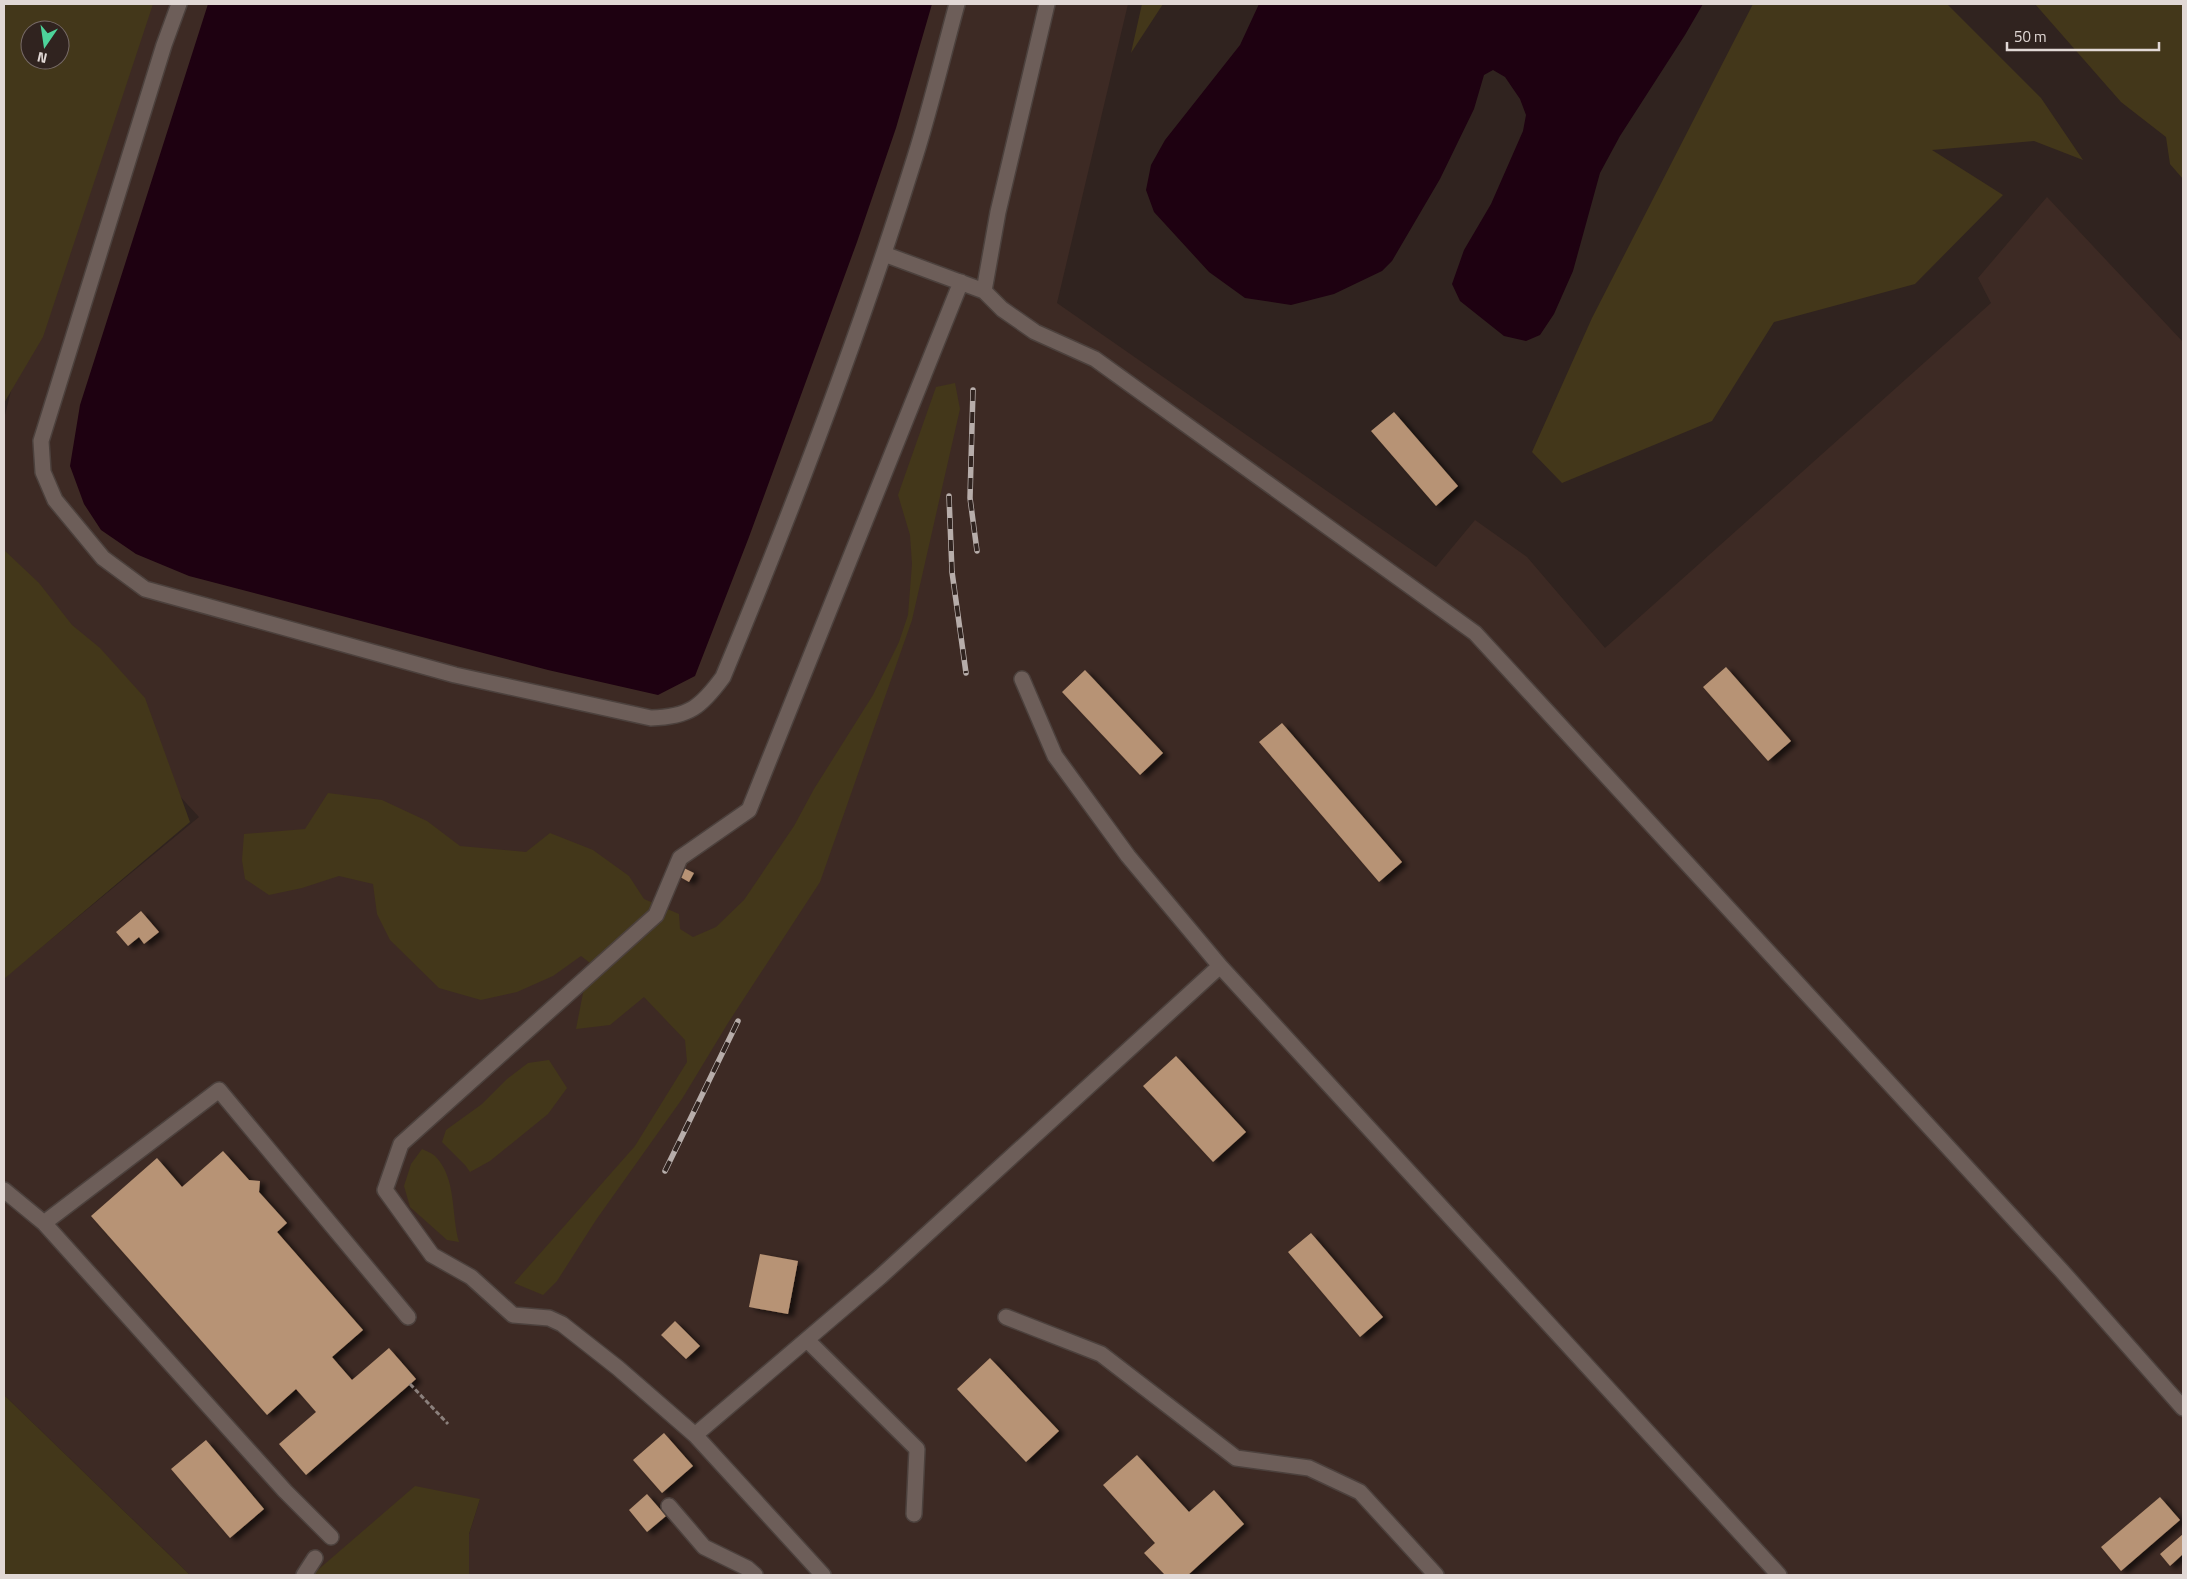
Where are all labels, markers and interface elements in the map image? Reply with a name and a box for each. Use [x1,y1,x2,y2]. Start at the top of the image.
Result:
north arrow [20,20,70,70]
scale bar [2007,20,2160,52]
text: 50 m [2014,25,2047,48]
text: N [35,47,49,69]

